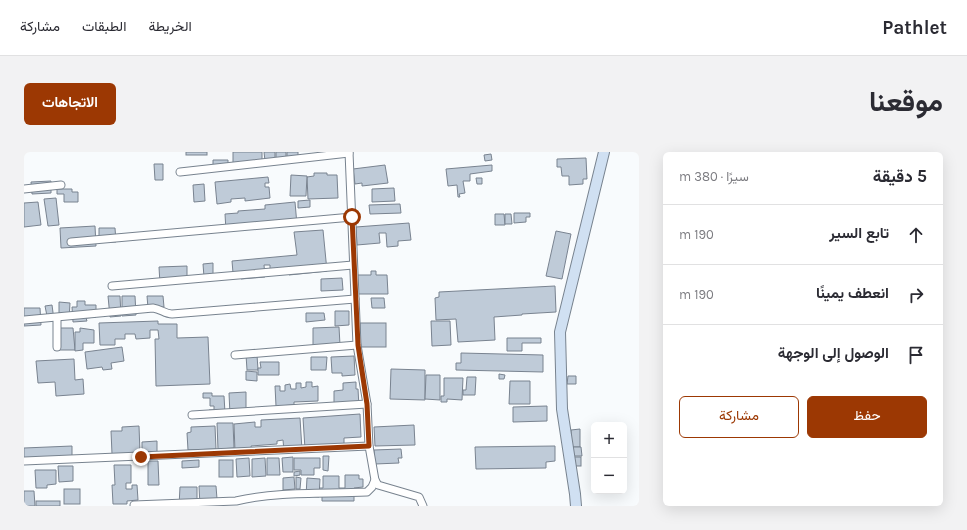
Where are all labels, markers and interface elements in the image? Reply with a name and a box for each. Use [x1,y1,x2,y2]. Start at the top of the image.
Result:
text: Pathlet [882,17,947,39]
text: مشاركة [20,18,60,35]
text: الطبقات [82,18,126,35]
text: الخريطة [148,18,192,35]
button: الاتجاهات [24,83,116,125]
text: موقعنا [869,85,943,118]
text: 5 دقيقة [873,166,927,186]
text: سيرًا · 380 m [679,169,749,184]
route start [343,208,361,226]
text: تابع السير [829,224,889,242]
icon: ahead [905,224,927,246]
text: 190 m [679,227,714,242]
text: انعطف يمينًا [816,284,889,302]
icon: right [905,284,927,306]
text: 190 m [679,287,714,302]
text: الوصول إلى الوجهة [778,344,889,362]
icon: arrive [905,344,927,366]
button: مشاركة [679,396,799,438]
button: حفظ [807,396,927,438]
map controls [591,422,627,494]
button: + [591,422,627,458]
route end [132,448,150,466]
button: − [591,458,627,494]

